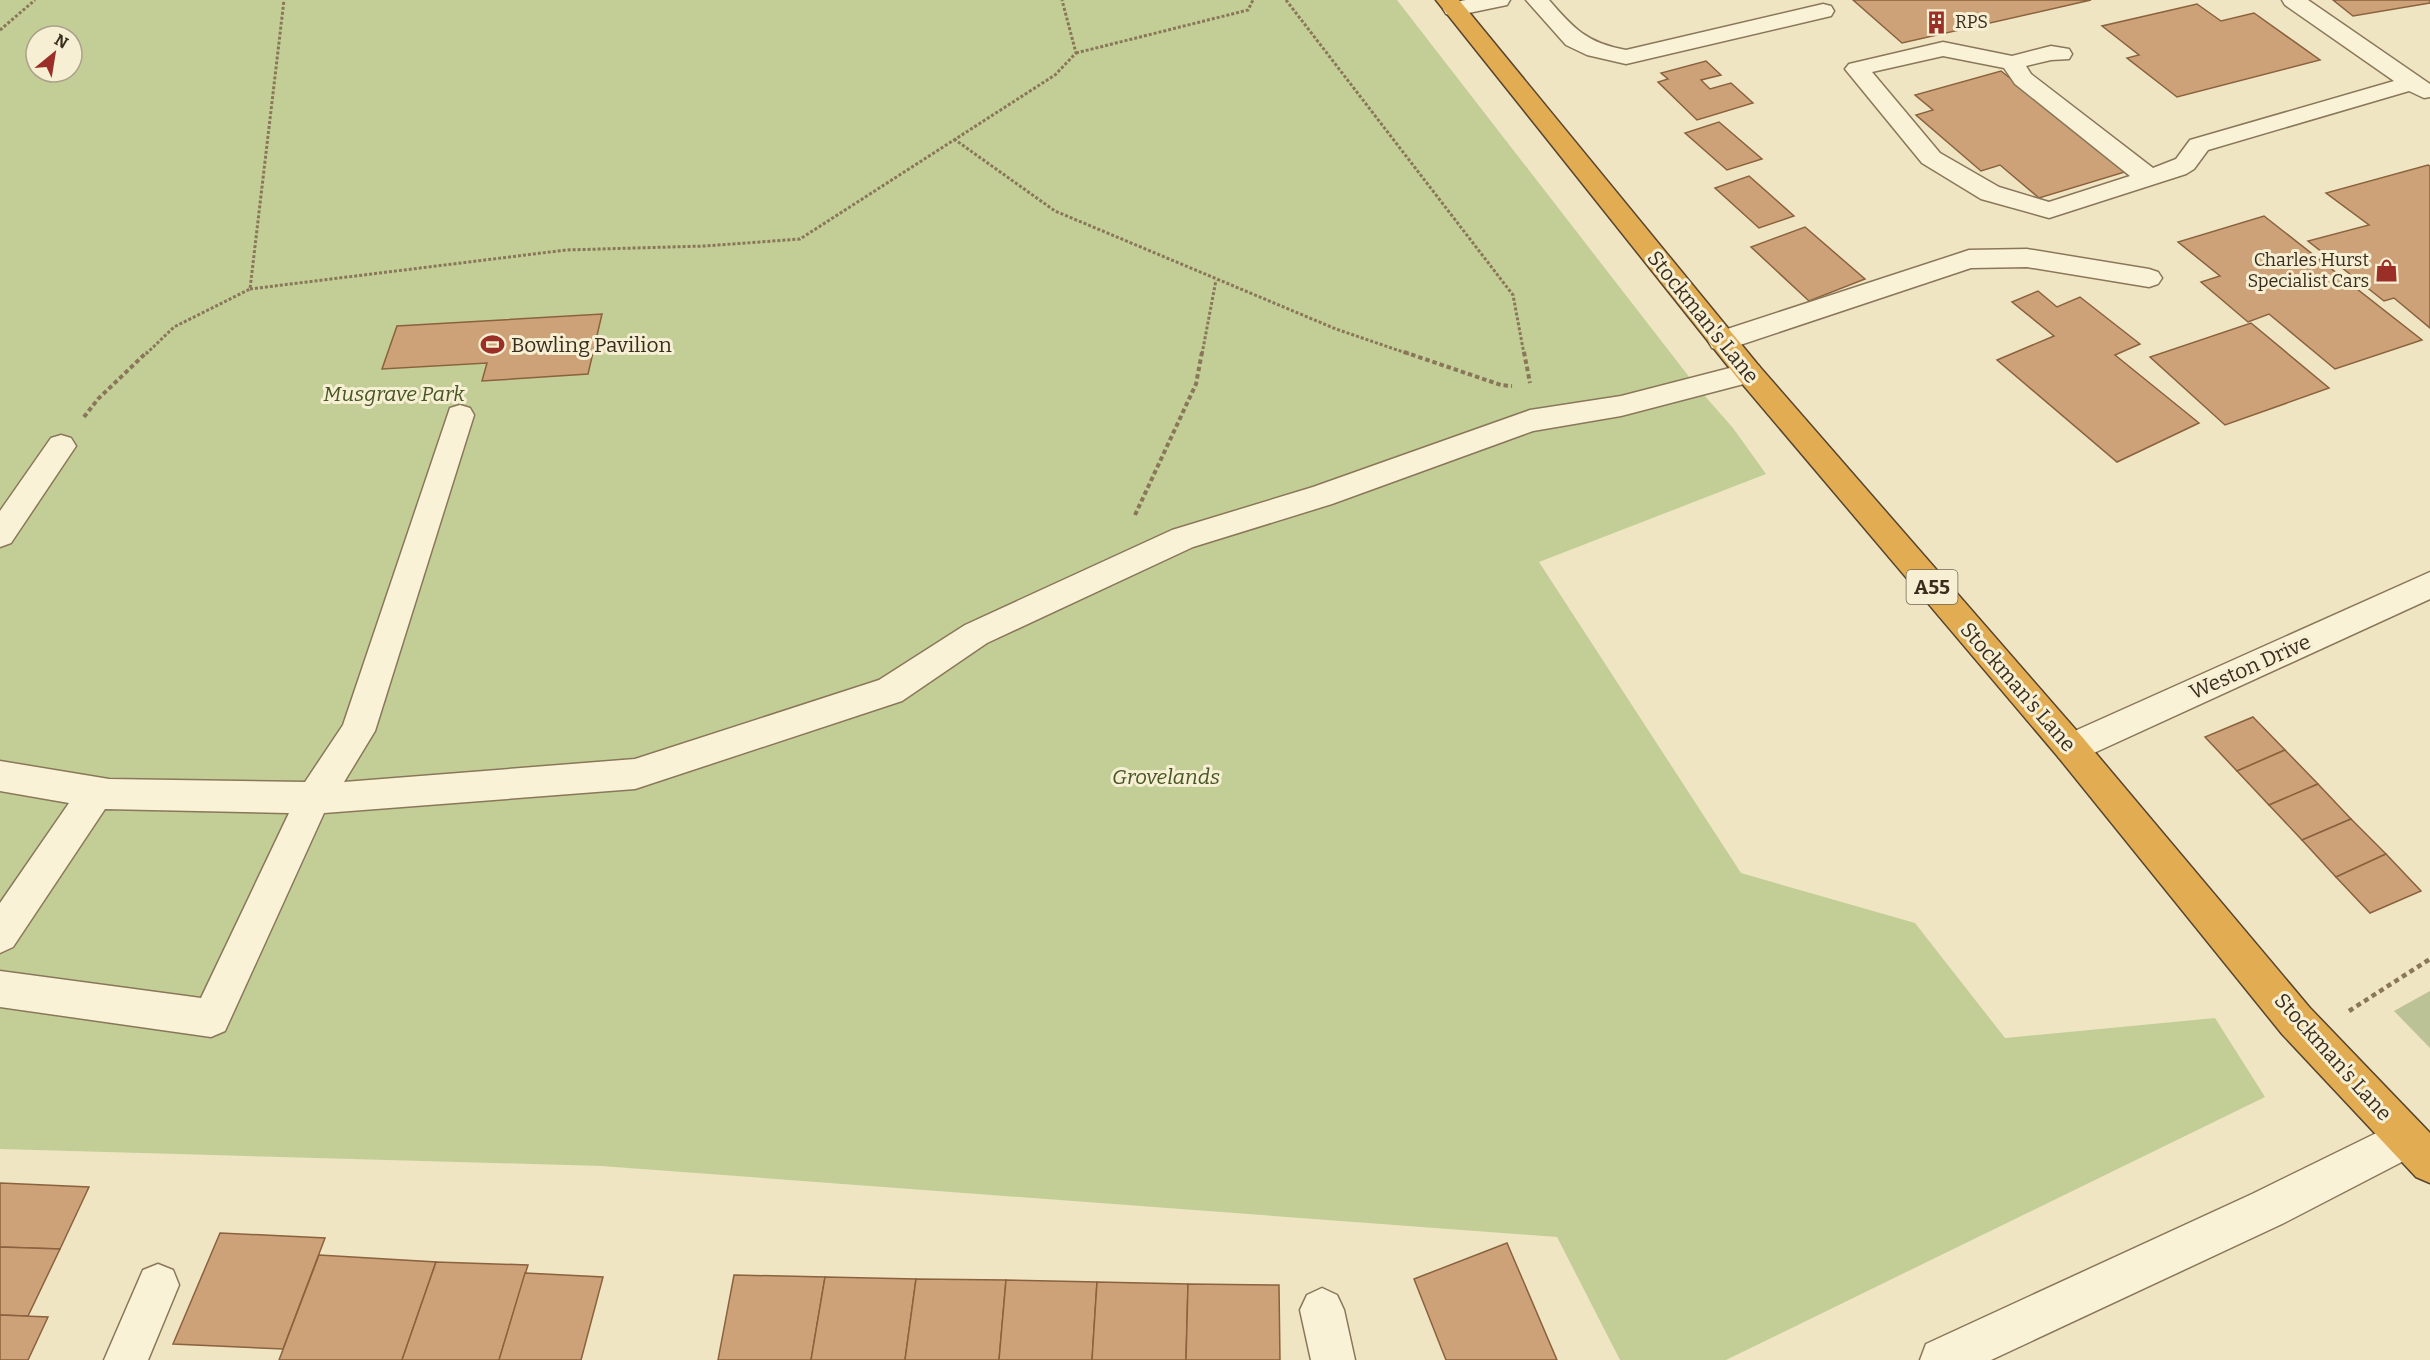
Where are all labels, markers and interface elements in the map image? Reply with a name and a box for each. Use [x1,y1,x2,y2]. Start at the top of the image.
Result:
building icon: RPS [1924,9,1950,35]
place label: RPS [1955,11,1988,33]
north arrow [24,24,84,84]
text: N [51,30,71,53]
street label: Stockman's Lane [1642,245,1764,389]
place label: Charles Hurst Specialist Cars [2248,249,2369,292]
shop icon: Charles Hurst Specialist Cars [2374,257,2400,283]
sports icon: Bowling Pavilion [480,332,506,358]
place label: Bowling Pavilion [511,332,672,358]
park label: Musgrave Park [323,381,465,407]
road number: A55 [1906,570,1958,604]
street label: Stockman's Lane [1955,617,2081,757]
street label: Weston Drive [2185,629,2315,705]
park label: Grovelands [1112,764,1220,790]
street label: Stockman's Lane [2269,988,2397,1126]

